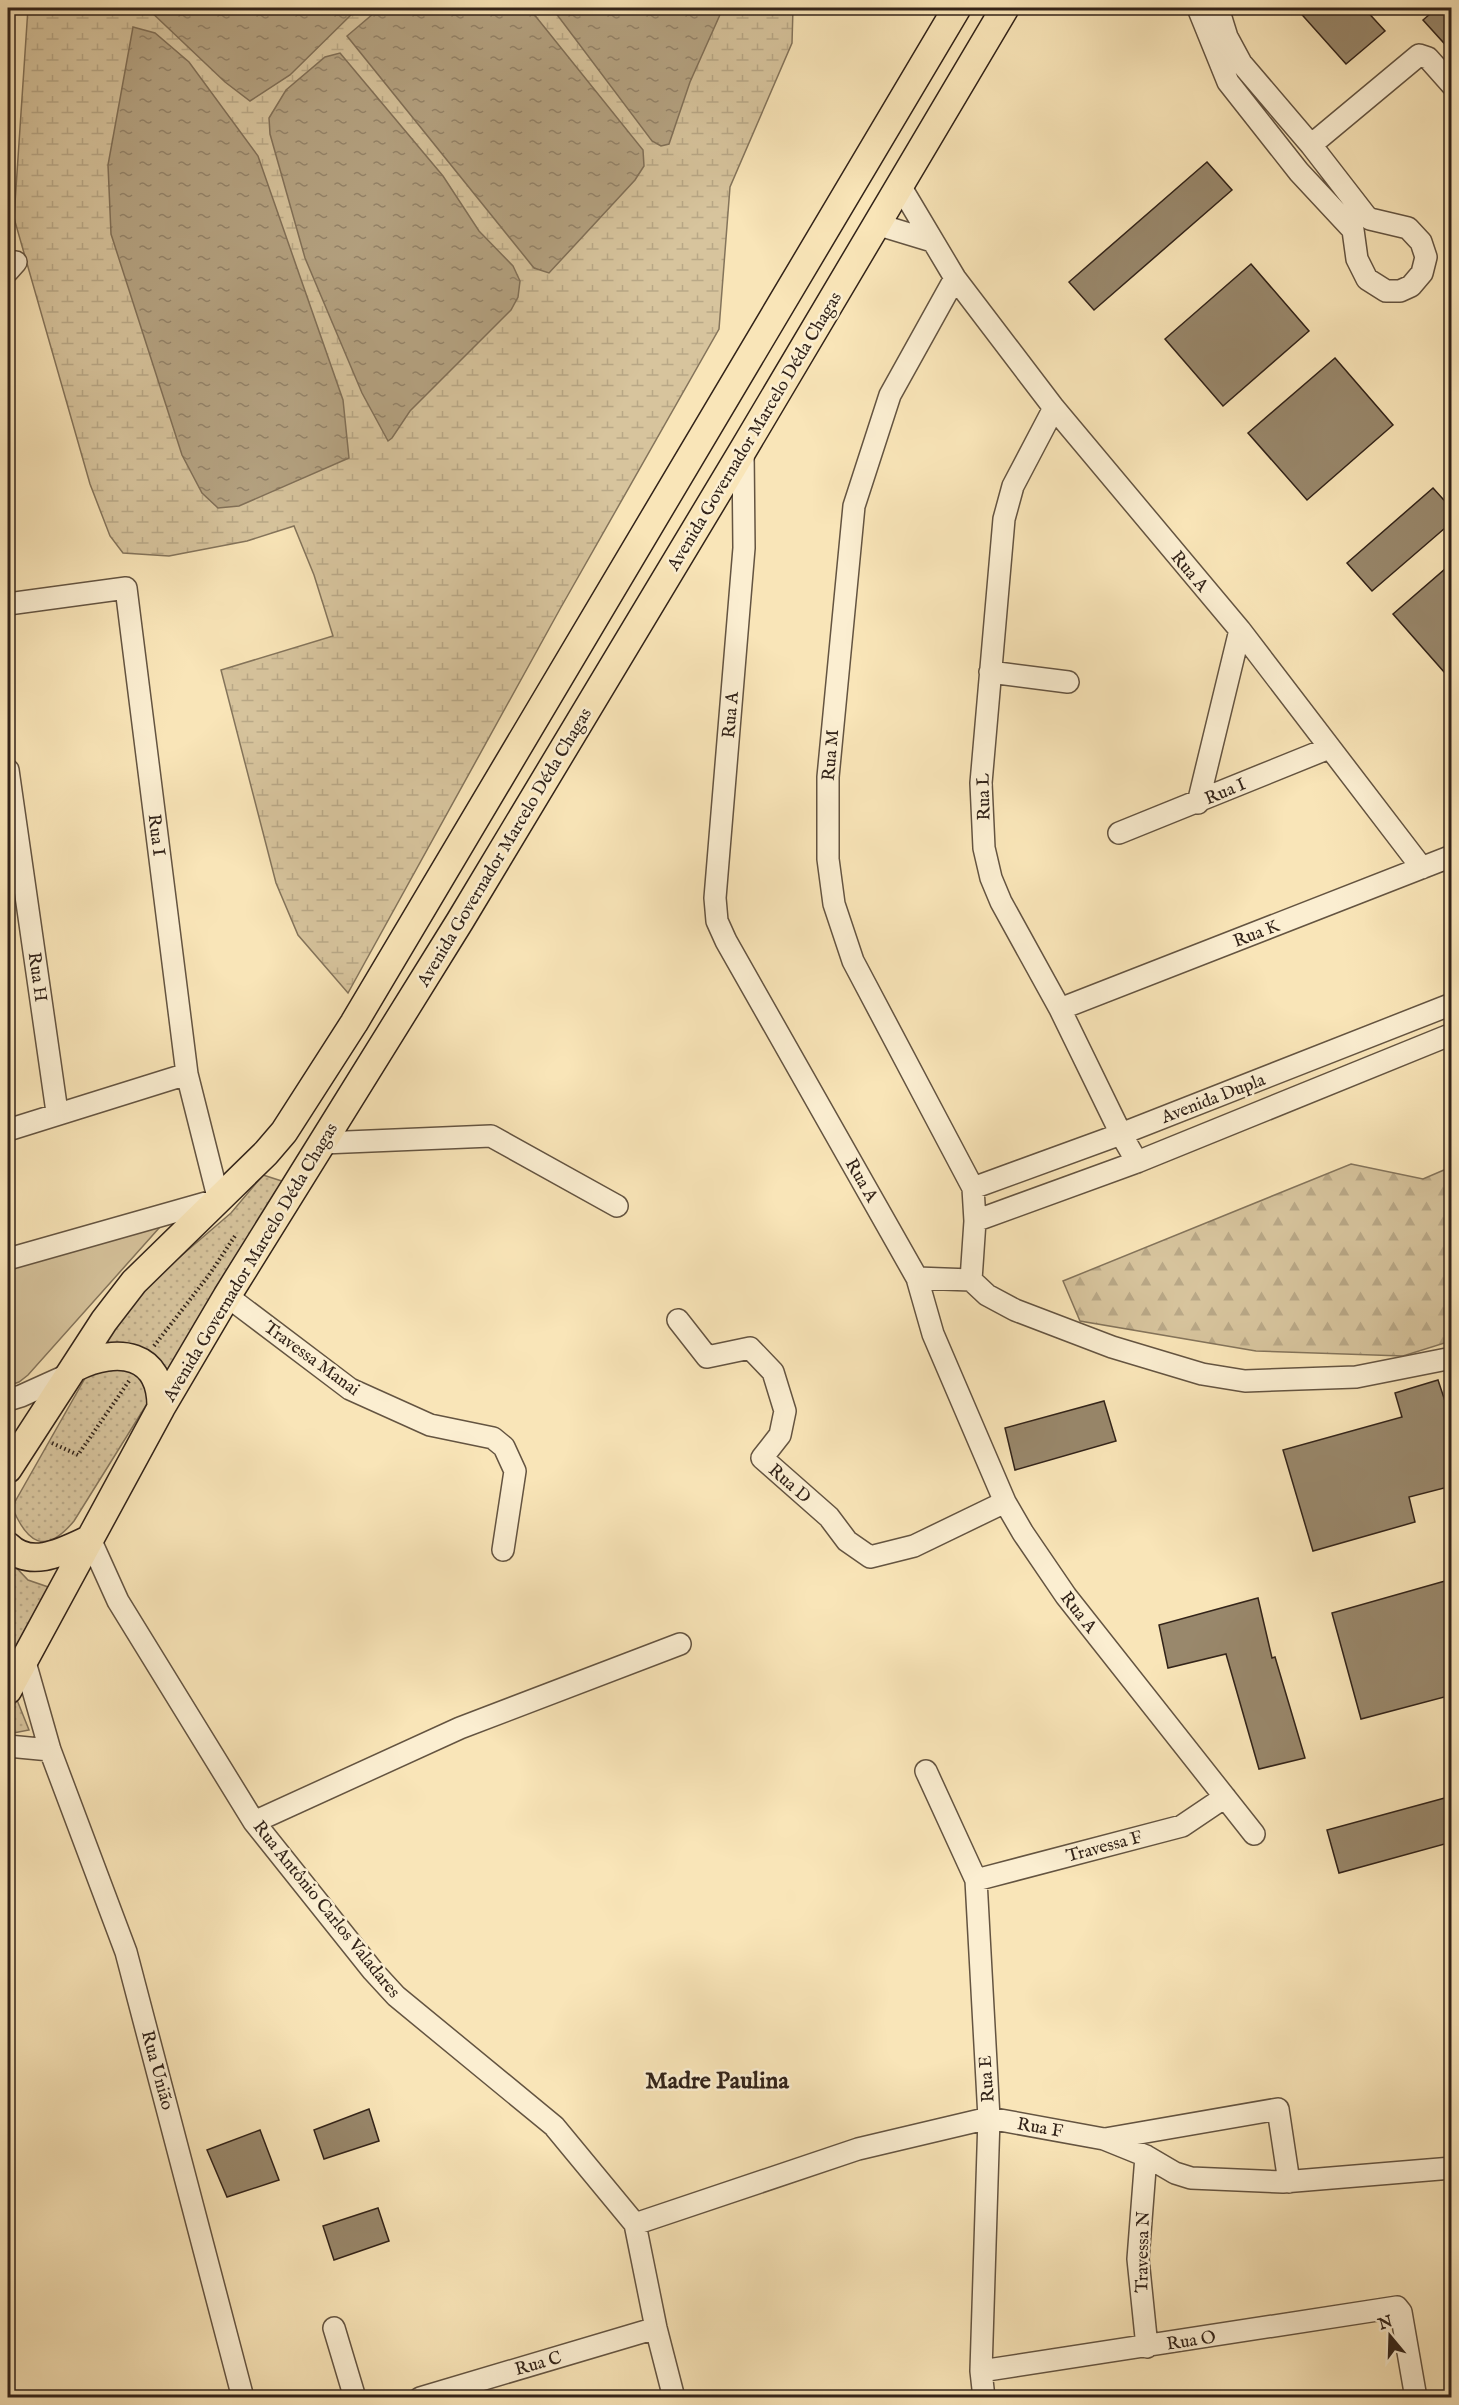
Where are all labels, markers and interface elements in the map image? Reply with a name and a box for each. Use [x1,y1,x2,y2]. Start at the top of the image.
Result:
street label: Avenida Governador Marcelo Déda Chagas [662,288,848,576]
street label: Rua A [1165,547,1213,598]
street label: Rua A [718,690,745,739]
street label: Avenida Governador Marcelo Déda Chagas [412,704,598,992]
street label: Rua M [818,728,845,782]
street label: Rua L [973,773,996,821]
street label: Rua I [1202,773,1250,811]
street label: Rua I [142,813,170,858]
street label: Rua K [1230,915,1284,954]
street label: Rua H [22,951,51,1004]
street label: Avenida Dupla [1157,1069,1269,1130]
street label: Avenida Governador Marcelo Déda Chagas [158,1119,344,1407]
street label: Rua A [839,1155,883,1207]
street label: Travessa Manai [259,1317,364,1402]
street label: Rua D [763,1459,815,1509]
street label: Rua A [1054,1587,1102,1639]
street label: Rua Antônio Carlos Valadares [247,1817,405,2003]
street label: Travessa F [1064,1826,1146,1869]
street label: Rua União [135,2028,178,2113]
street label: Rua E [974,2055,1001,2103]
district label: Madre Paulina [645,2066,789,2097]
street label: Rua F [1015,2113,1065,2144]
street label: Travessa N [1131,2210,1156,2293]
north arrow [1360,2306,1420,2366]
text: N [1375,2312,1396,2336]
street label: Rua O [1165,2326,1218,2357]
street label: Rua C [512,2347,565,2382]

